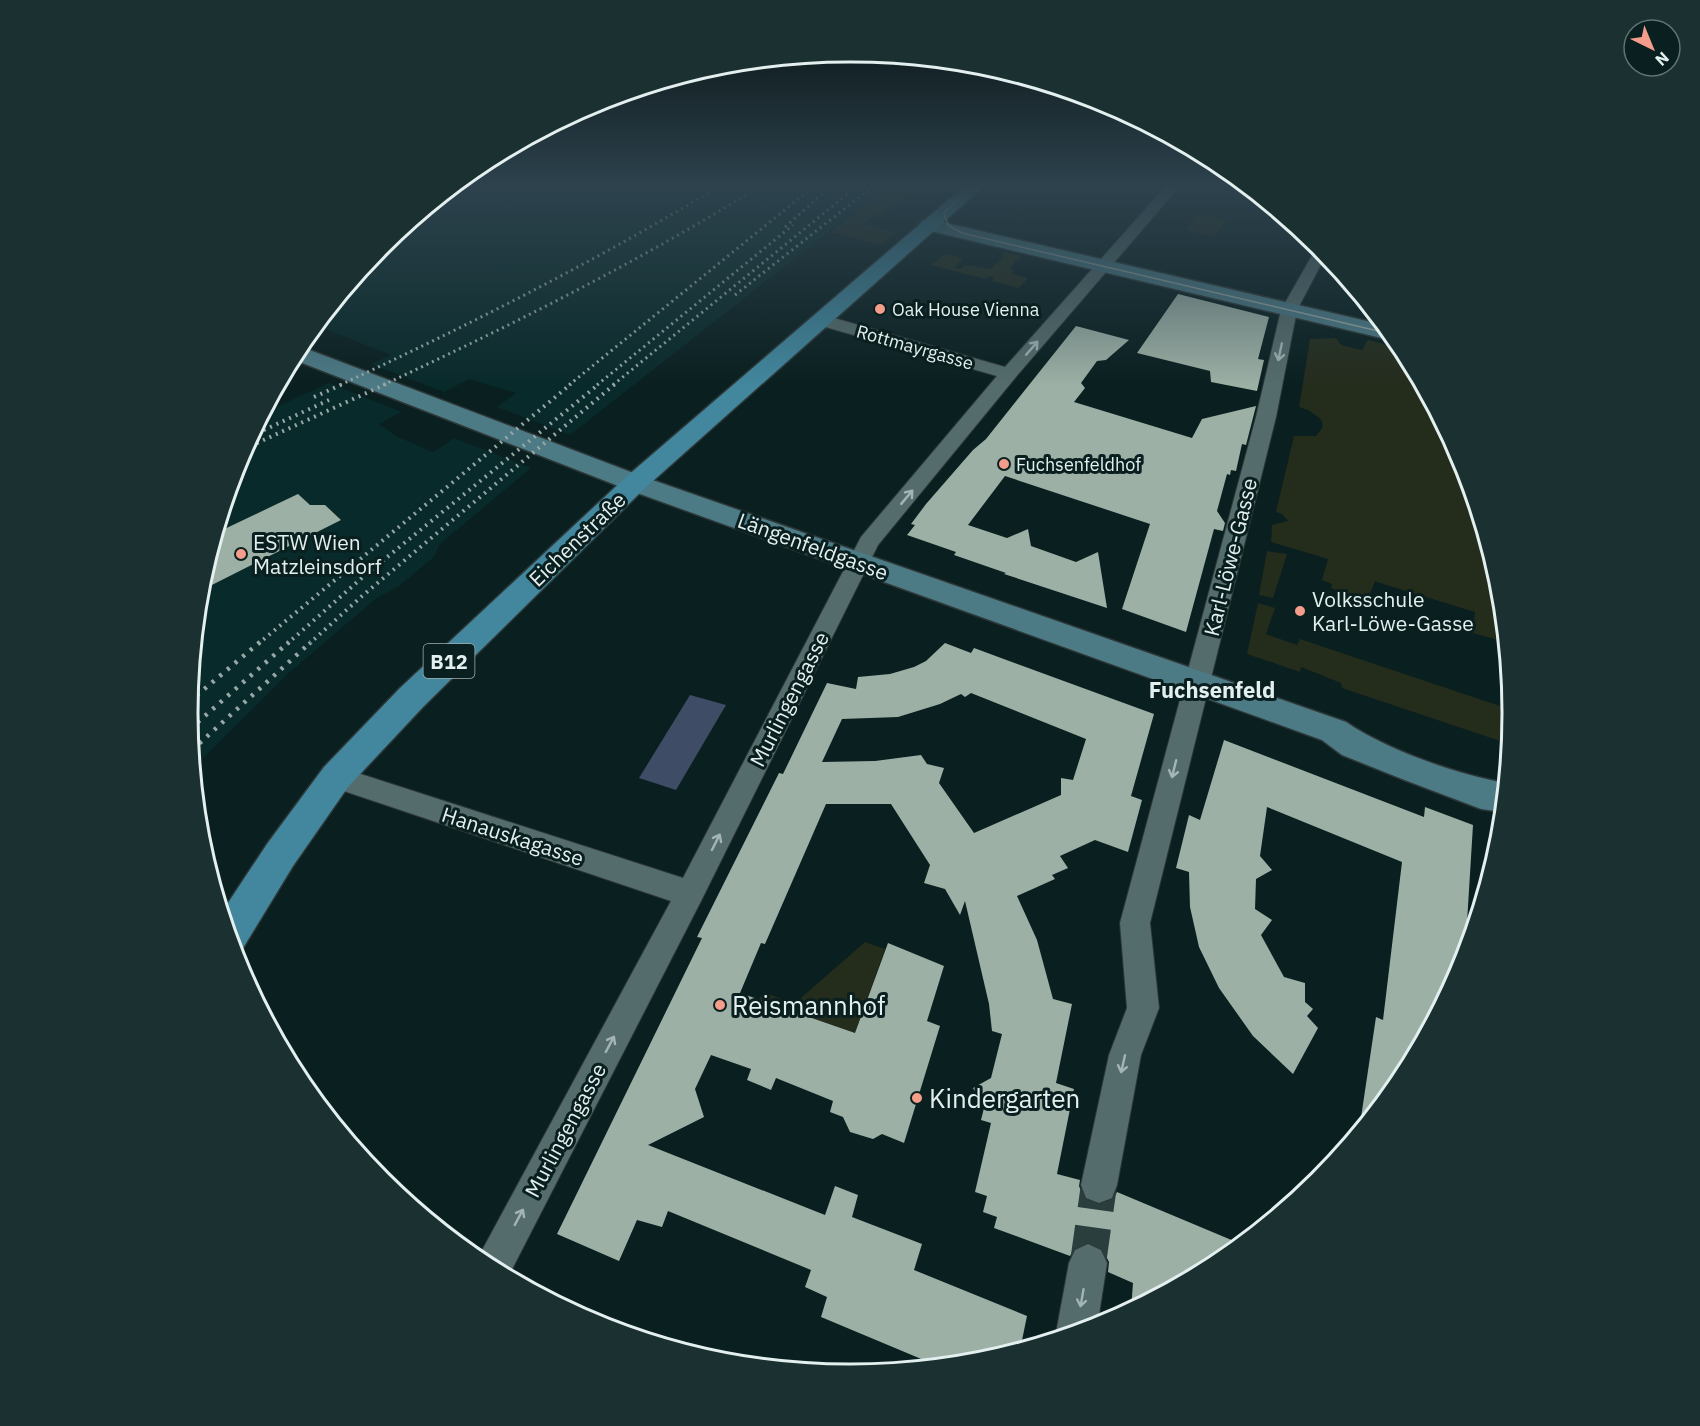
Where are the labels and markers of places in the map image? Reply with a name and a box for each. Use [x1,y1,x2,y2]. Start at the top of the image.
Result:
place label: Oak House Vienna [892,298,1040,321]
marker: Oak House Vienna [873,302,887,316]
place label: Fuchsenfeldhof [1016,453,1141,476]
marker: Fuchsenfeldhof [997,457,1011,471]
place label: ESTW Wien Matzleinsdorf [253,528,382,580]
marker: ESTW Wien Matzleinsdorf [234,547,248,561]
place label: Volksschule Karl-Löwe-Gasse [1312,585,1474,637]
marker: Volksschule Karl-Löwe-Gasse [1293,604,1307,618]
place label: Reismannhof [732,988,885,1022]
marker: Reismannhof [713,998,727,1012]
place label: Kindergarten [929,1081,1080,1115]
marker: Kindergarten [910,1091,924,1105]

